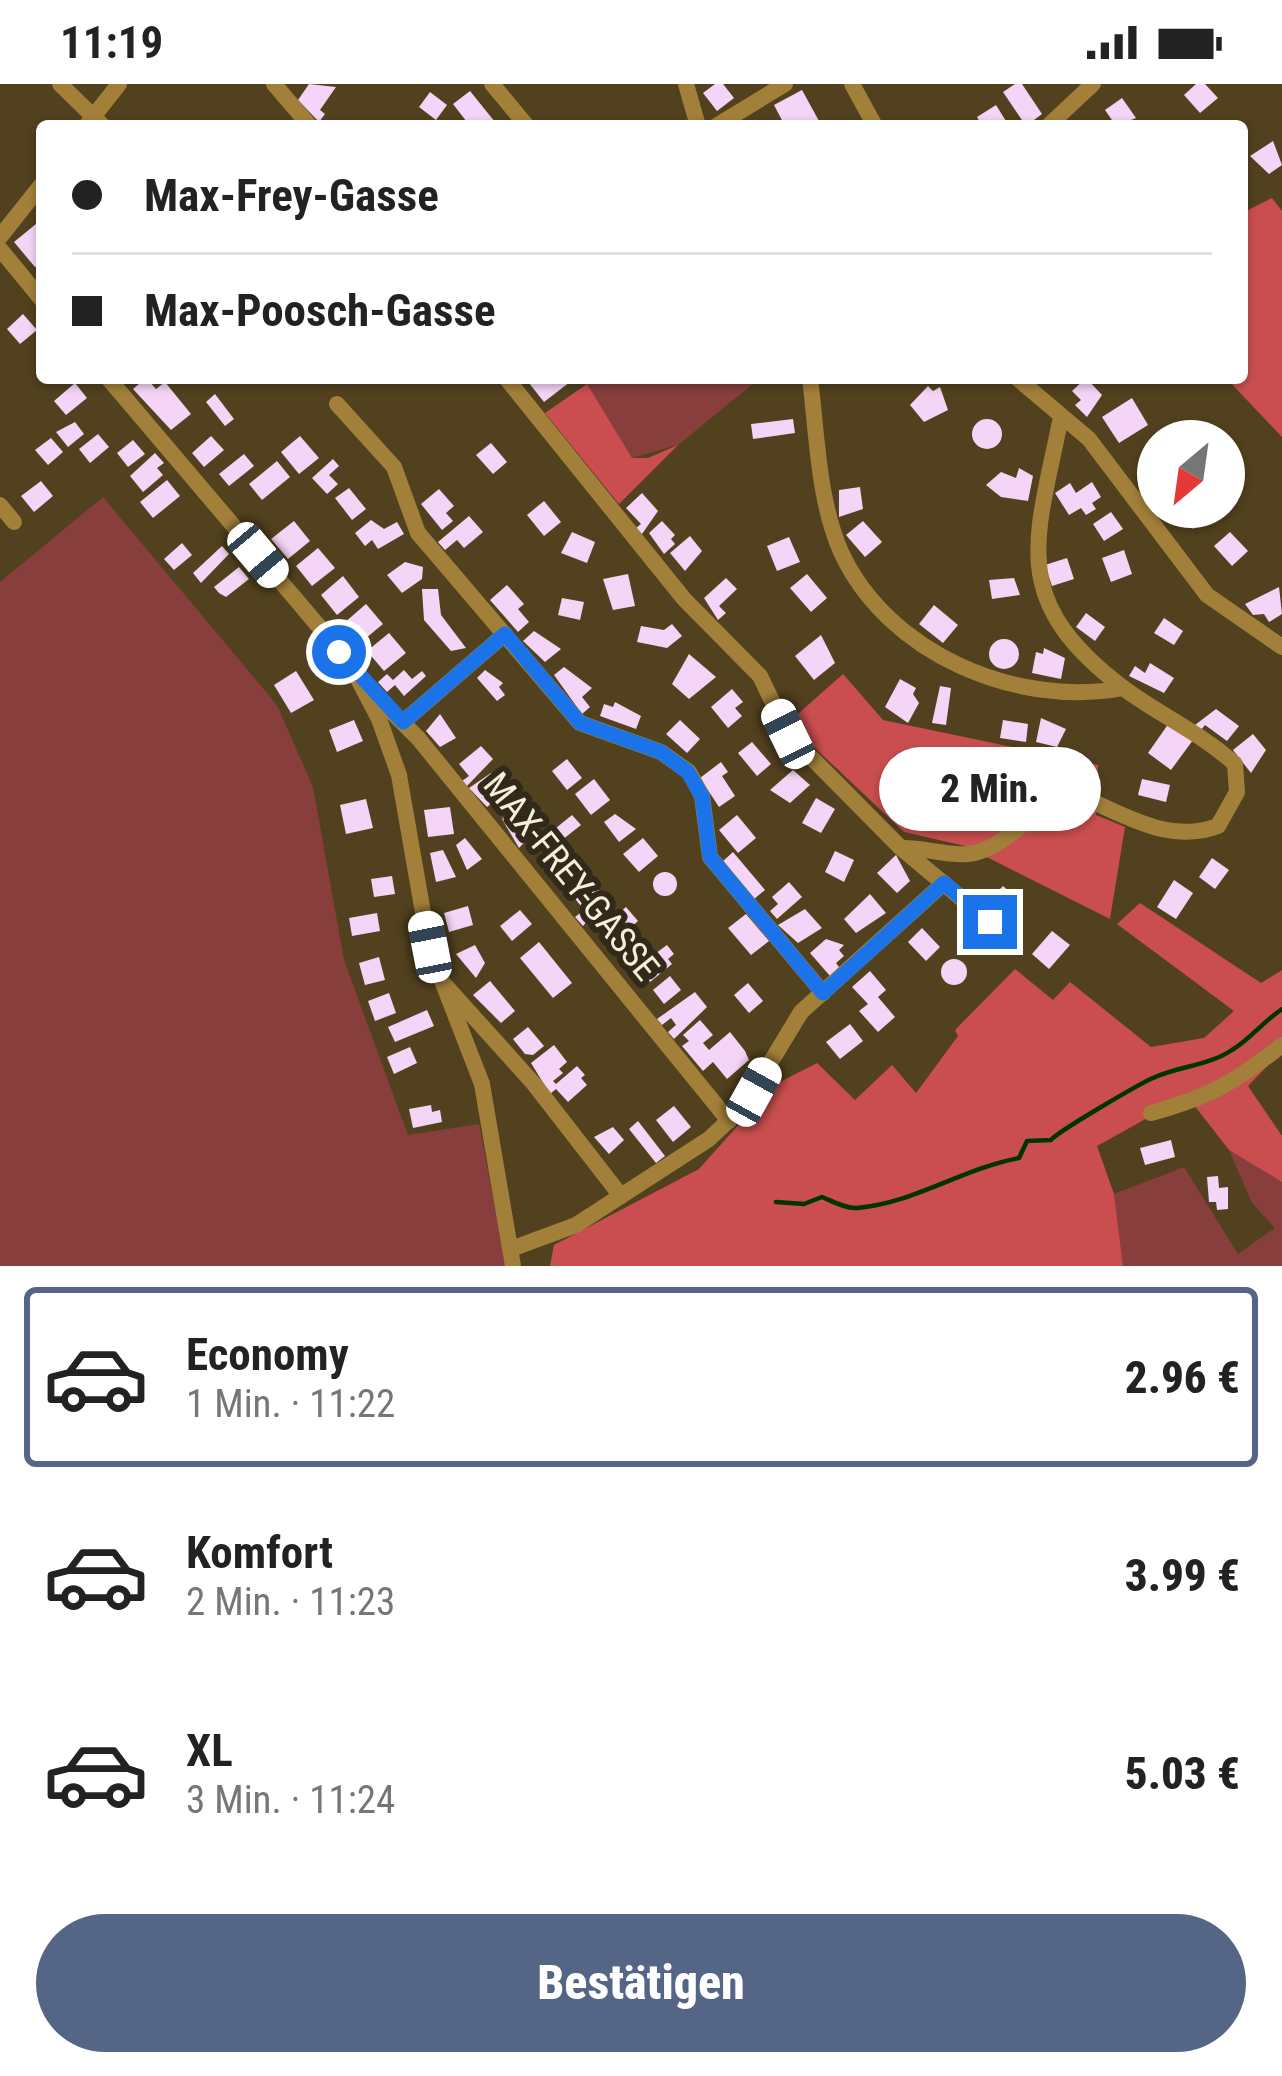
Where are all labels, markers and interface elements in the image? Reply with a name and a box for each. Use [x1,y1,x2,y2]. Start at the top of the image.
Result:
text: 11:19 [60,16,163,69]
text: Max-Frey-Gasse [144,169,439,222]
text: Max-Poosch-Gasse [144,284,495,337]
north arrow [1137,420,1245,528]
map controls [1137,420,1245,528]
car [221,516,295,594]
route start [312,625,366,679]
car [756,694,820,774]
callout: 2 Min. [879,748,1101,832]
street label: MAX-FREY-GASSE [475,764,668,989]
text: 2 Min. [940,766,1040,812]
route end [963,895,1017,949]
car [405,908,455,986]
car [721,1052,787,1132]
icon: car [42,1323,150,1431]
text: Economy [186,1328,349,1381]
text: 2.96 € [1125,1351,1240,1404]
text: 1 Min. · 11:22 [186,1381,395,1427]
icon: car [42,1521,150,1629]
text: Komfort [186,1526,333,1579]
text: 3.99 € [1125,1549,1240,1602]
text: 2 Min. · 11:23 [186,1579,395,1625]
icon: car [42,1719,150,1827]
text: XL [186,1724,233,1777]
text: 5.03 € [1125,1747,1240,1800]
text: 3 Min. · 11:24 [186,1777,395,1823]
button: Bestätigen [36,1914,1246,2052]

